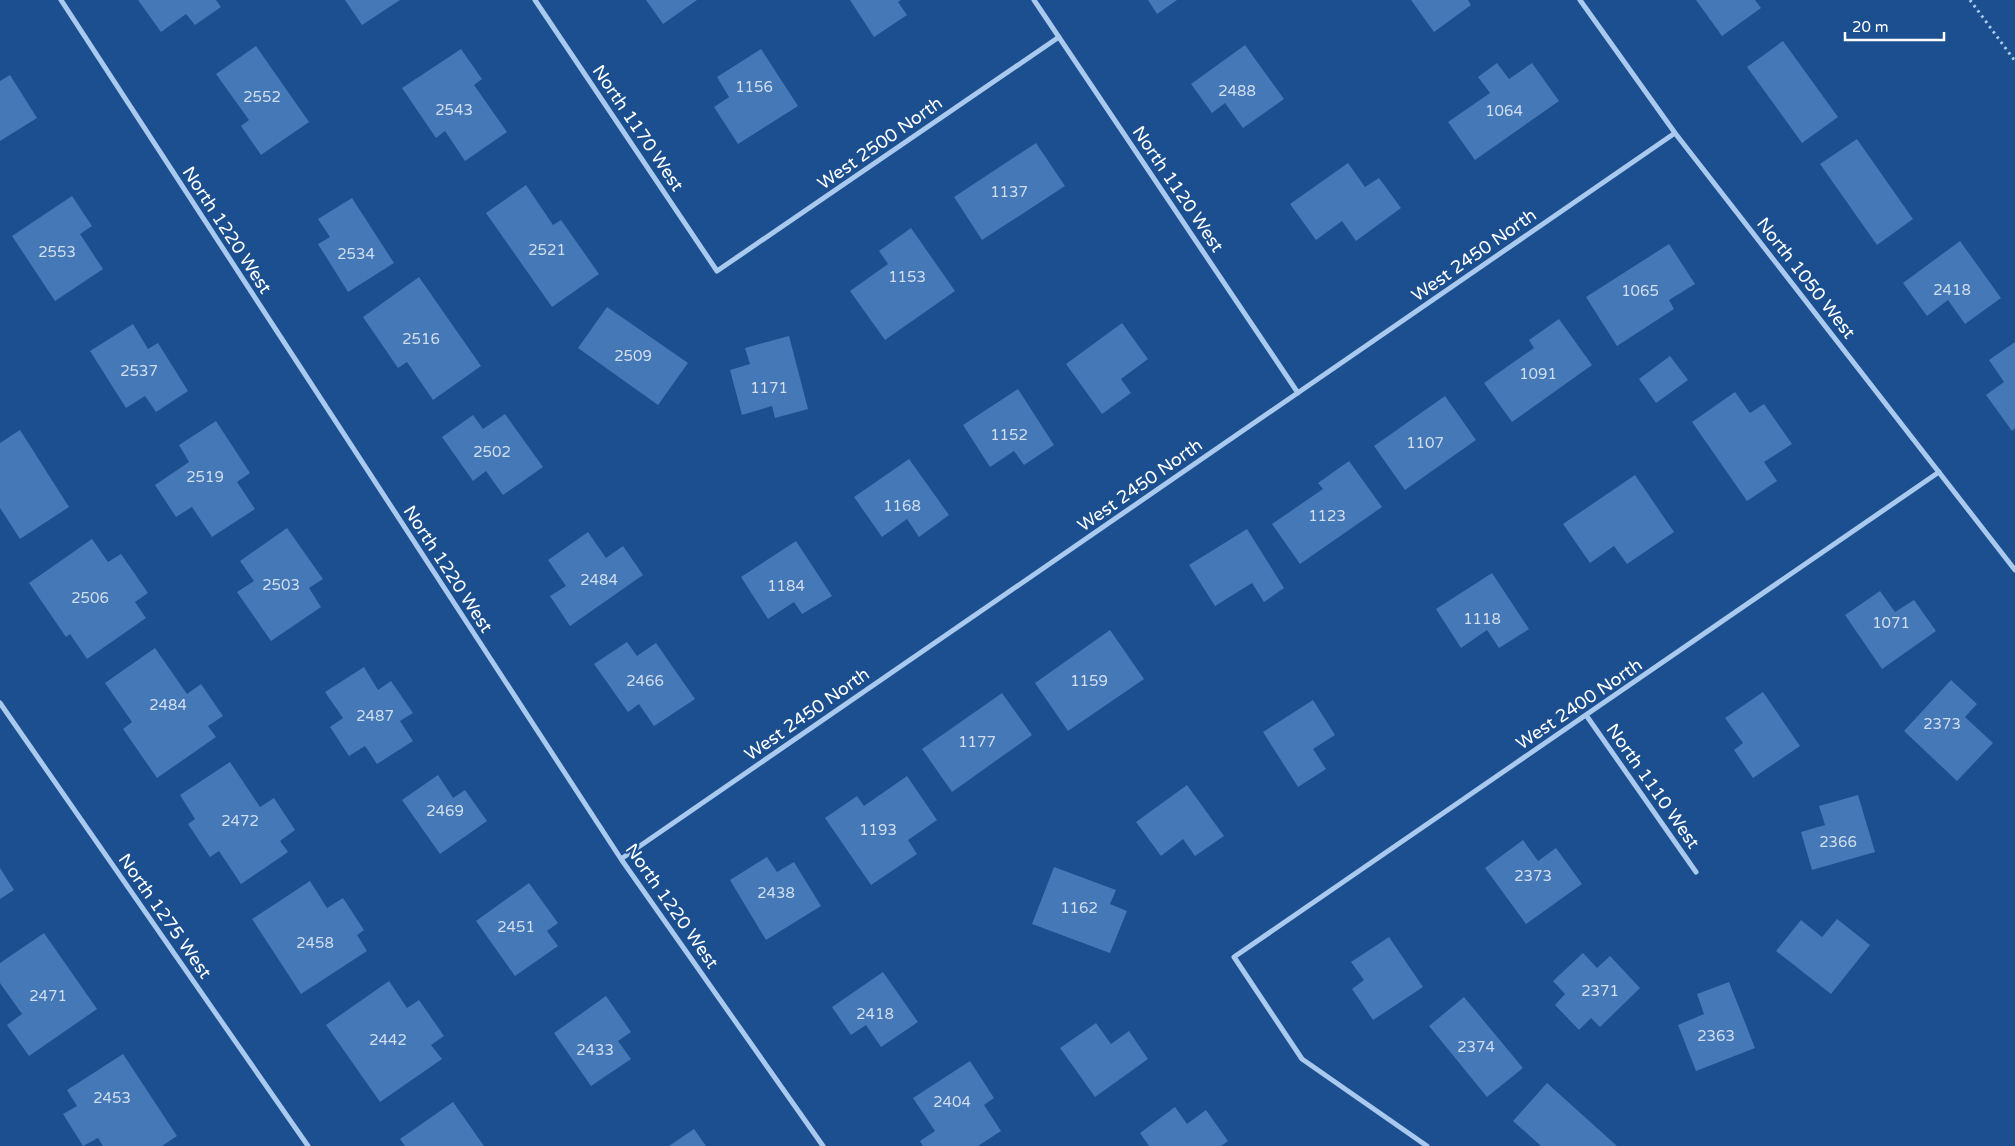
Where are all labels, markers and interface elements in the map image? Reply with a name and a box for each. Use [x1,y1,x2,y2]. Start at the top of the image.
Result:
scale bar [1845,10,1944,42]
text: 20 m [1852,18,1889,36]
street label: North 1170 West [588,61,688,195]
house number: 1156 [735,78,773,96]
house number: 2488 [1218,82,1256,100]
house number: 2552 [243,88,281,106]
street label: West 2500 North [813,92,947,194]
house number: 2543 [435,101,473,119]
house number: 1064 [1485,102,1523,120]
street label: North 1120 West [1128,122,1228,256]
street label: North 1220 West [178,162,276,298]
house number: 1137 [990,183,1028,201]
street label: West 2450 North [1407,204,1541,306]
street label: North 1050 West [1752,213,1860,343]
house number: 2521 [528,241,566,259]
house number: 2553 [38,243,76,261]
house number: 2534 [337,245,375,263]
house number: 1153 [888,268,926,286]
house number: 2418 [1933,281,1971,299]
house number: 1065 [1621,282,1659,300]
house number: 2516 [402,330,440,348]
house number: 2509 [614,347,652,365]
house number: 2537 [120,362,158,380]
house number: 1091 [1519,365,1557,383]
house number: 1171 [750,379,788,397]
house number: 1152 [990,426,1028,444]
street label: West 2450 North [1073,434,1207,536]
house number: 1107 [1406,434,1444,452]
house number: 2502 [473,443,511,461]
house number: 2519 [186,468,224,486]
house number: 1168 [883,497,921,515]
street label: North 1220 West [399,501,497,637]
house number: 1123 [1308,507,1346,525]
house number: 2484 [580,571,618,589]
house number: 2503 [262,576,300,594]
house number: 1184 [767,577,805,595]
house number: 2506 [71,589,109,607]
house number: 1118 [1463,610,1501,628]
house number: 1071 [1872,614,1910,632]
street label: West 2400 North [1512,654,1646,754]
street label: West 2450 North [740,663,874,765]
house number: 2466 [626,672,664,690]
house number: 1159 [1070,672,1108,690]
house number: 2484 [149,696,187,714]
house number: 2487 [356,707,394,725]
house number: 2373 [1923,715,1961,733]
street label: North 1110 West [1602,719,1704,853]
house number: 1177 [958,733,996,751]
house number: 2469 [426,802,464,820]
house number: 2472 [221,812,259,830]
house number: 1193 [859,821,897,839]
house number: 2366 [1819,833,1857,851]
street label: North 1220 West [621,839,723,973]
street label: North 1275 West [114,849,216,983]
house number: 2373 [1514,867,1552,885]
house number: 2438 [757,884,795,902]
house number: 1162 [1060,899,1098,917]
house number: 2451 [497,918,535,936]
house number: 2458 [296,934,334,952]
house number: 2371 [1581,982,1619,1000]
house number: 2471 [29,987,67,1005]
house number: 2418 [856,1005,894,1023]
house number: 2363 [1697,1027,1735,1045]
house number: 2442 [369,1031,407,1049]
house number: 2374 [1457,1038,1495,1056]
house number: 2433 [576,1041,614,1059]
house number: 2453 [93,1089,131,1107]
house number: 2404 [933,1093,971,1111]

